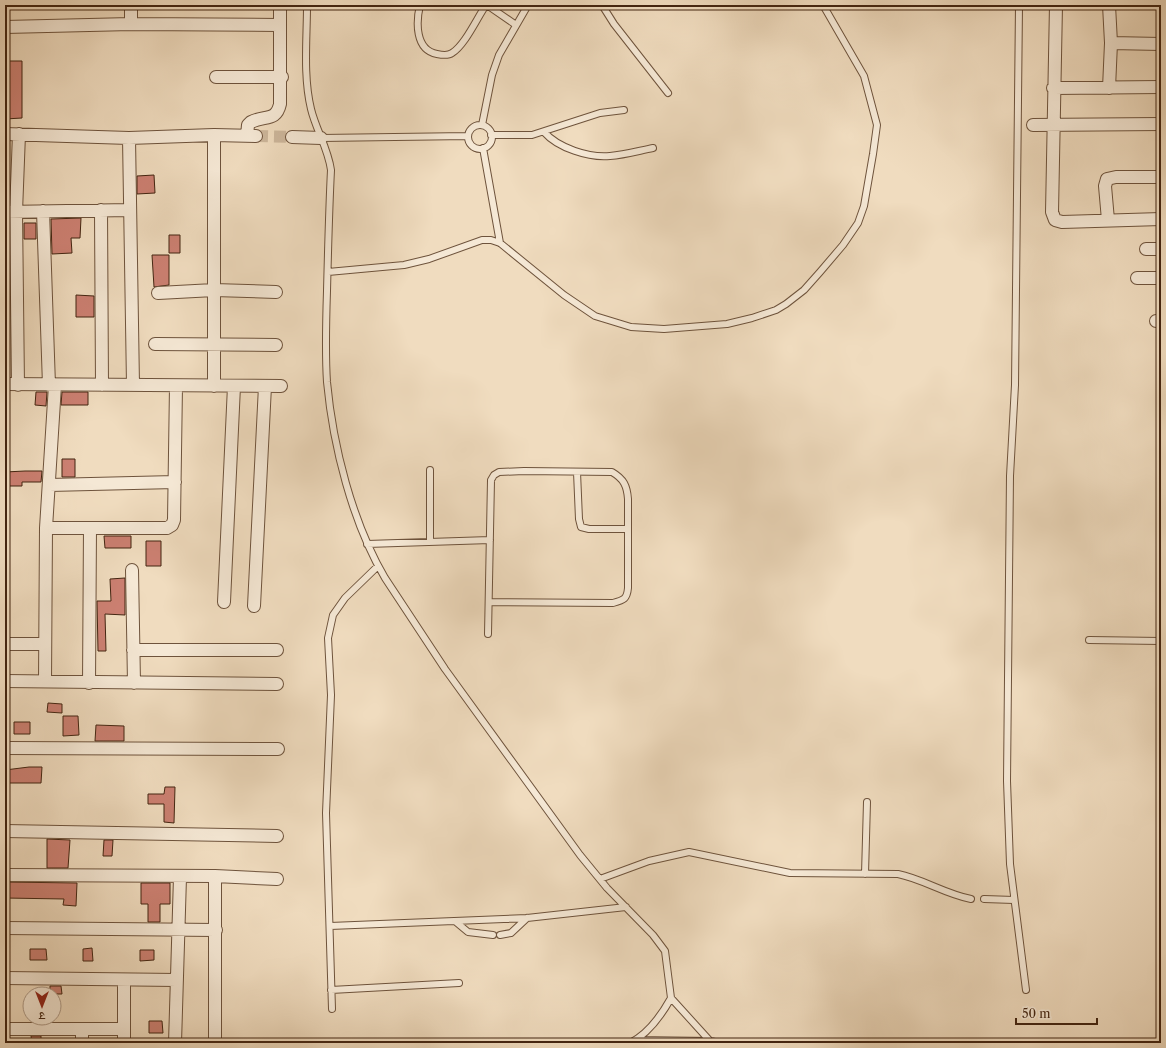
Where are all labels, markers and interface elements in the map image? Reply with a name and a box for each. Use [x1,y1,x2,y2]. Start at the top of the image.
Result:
north arrow [22,986,62,1026]
scale bar [1016,1000,1097,1026]
text: 50 m [1022,1006,1051,1021]
text: उ [38,1009,46,1023]

